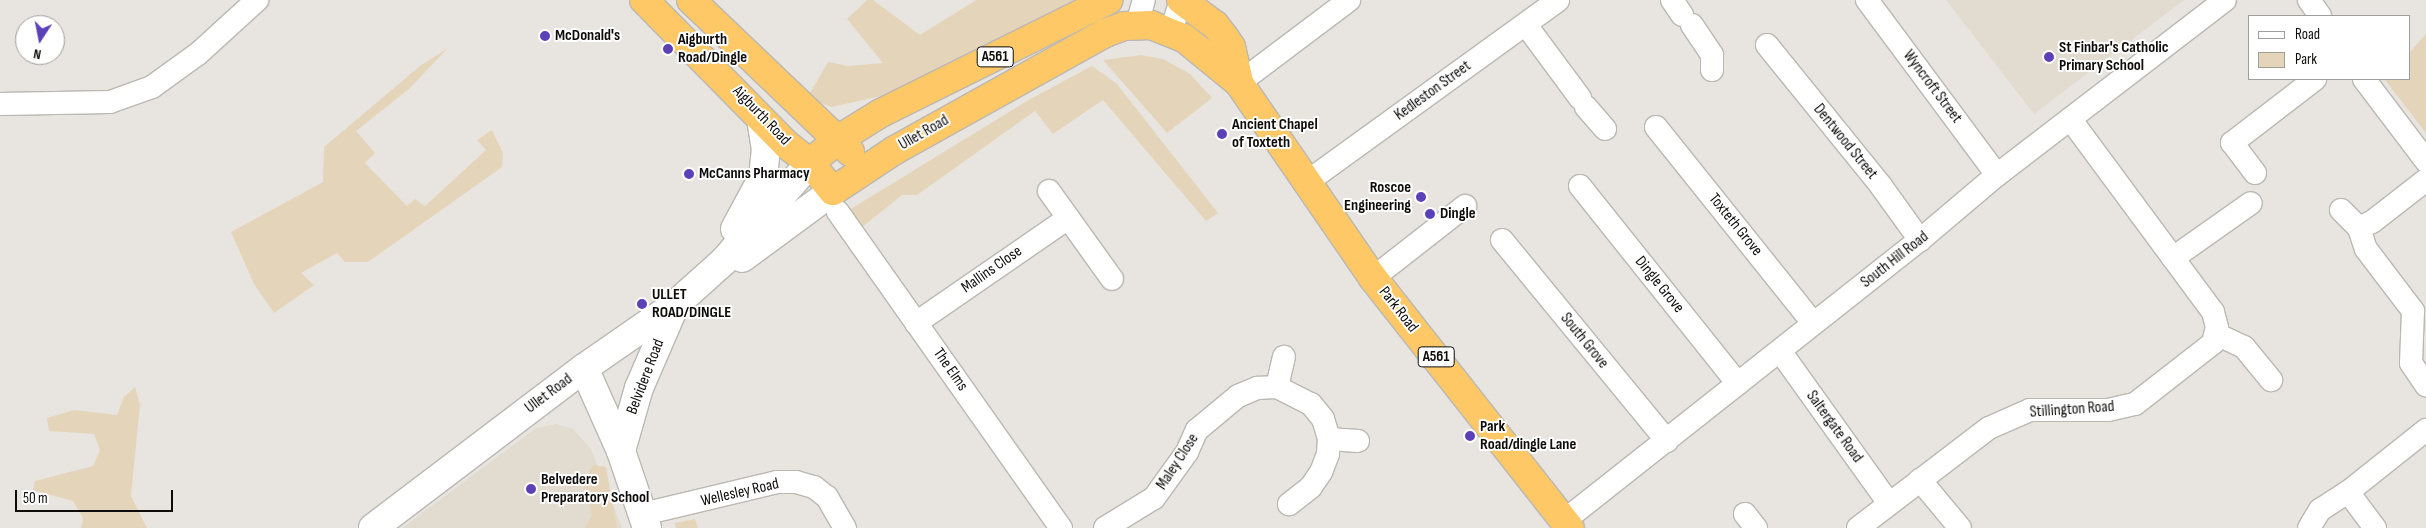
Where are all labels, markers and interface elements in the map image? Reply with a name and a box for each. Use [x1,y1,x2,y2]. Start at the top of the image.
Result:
north arrow [15,15,65,65]
legend [2248,15,2411,80]
text: Road [2295,25,2320,44]
place label: McDonald's [555,26,620,46]
marker: McDonald's [539,30,551,42]
place label: Aigburth Road/Dingle [678,30,747,68]
place label: St Finbar's Catholic Primary School [2059,38,2169,76]
marker: Aigburth Road/Dingle [662,43,674,55]
road number: A561 [976,44,1014,70]
text: N [32,45,43,63]
street label: Wyncroft Street [1898,47,1966,127]
text: Park [2295,50,2317,69]
marker: St Finbar's Catholic Primary School [2043,51,2055,63]
street label: Kedleston Street [1391,57,1475,125]
street label: Aigburth Road [728,82,794,150]
street label: Dentwood Street [1809,100,1881,184]
street label: Ullet Road [896,111,952,155]
place label: Ancient Chapel of Toxteth [1232,115,1318,153]
marker: Ancient Chapel of Toxteth [1216,128,1228,140]
place label: McCanns Pharmacy [699,164,810,184]
marker: McCanns Pharmacy [683,168,695,180]
place label: Roscoe Engineering [1344,178,1411,216]
street label: Toxteth Grove [1704,190,1766,260]
marker: Roscoe Engineering [1415,191,1427,203]
place label: Dingle [1440,204,1475,224]
marker: Dingle [1424,208,1436,220]
street label: South Hill Road [1857,228,1933,292]
street label: Mallins Close [958,242,1026,298]
street label: Dingle Grove [1630,253,1688,317]
street label: Park Road [1374,283,1422,337]
place label: ULLET ROAD/DINGLE [652,285,731,323]
marker: ULLET ROAD/DINGLE [636,298,648,310]
street label: South Grove [1556,309,1612,373]
street label: Belvidere Road [623,337,669,417]
road number: A561 [1417,344,1455,370]
street label: The Elms [928,345,972,395]
street label: Ullet Road [522,370,576,418]
street label: Saltergate Road [1802,387,1866,467]
street label: Stillington Road [2029,397,2115,423]
place label: Park Road/dingle Lane [1480,417,1576,455]
street label: Maley Close [1153,430,1203,494]
marker: Park Road/dingle Lane [1464,430,1476,442]
place label: Belvedere Preparatory School [541,470,649,508]
street label: Wellesley Road [699,475,781,511]
scale bar [18,480,175,512]
marker: Belvedere Preparatory School [525,483,537,495]
text: 50 m [23,489,48,508]

